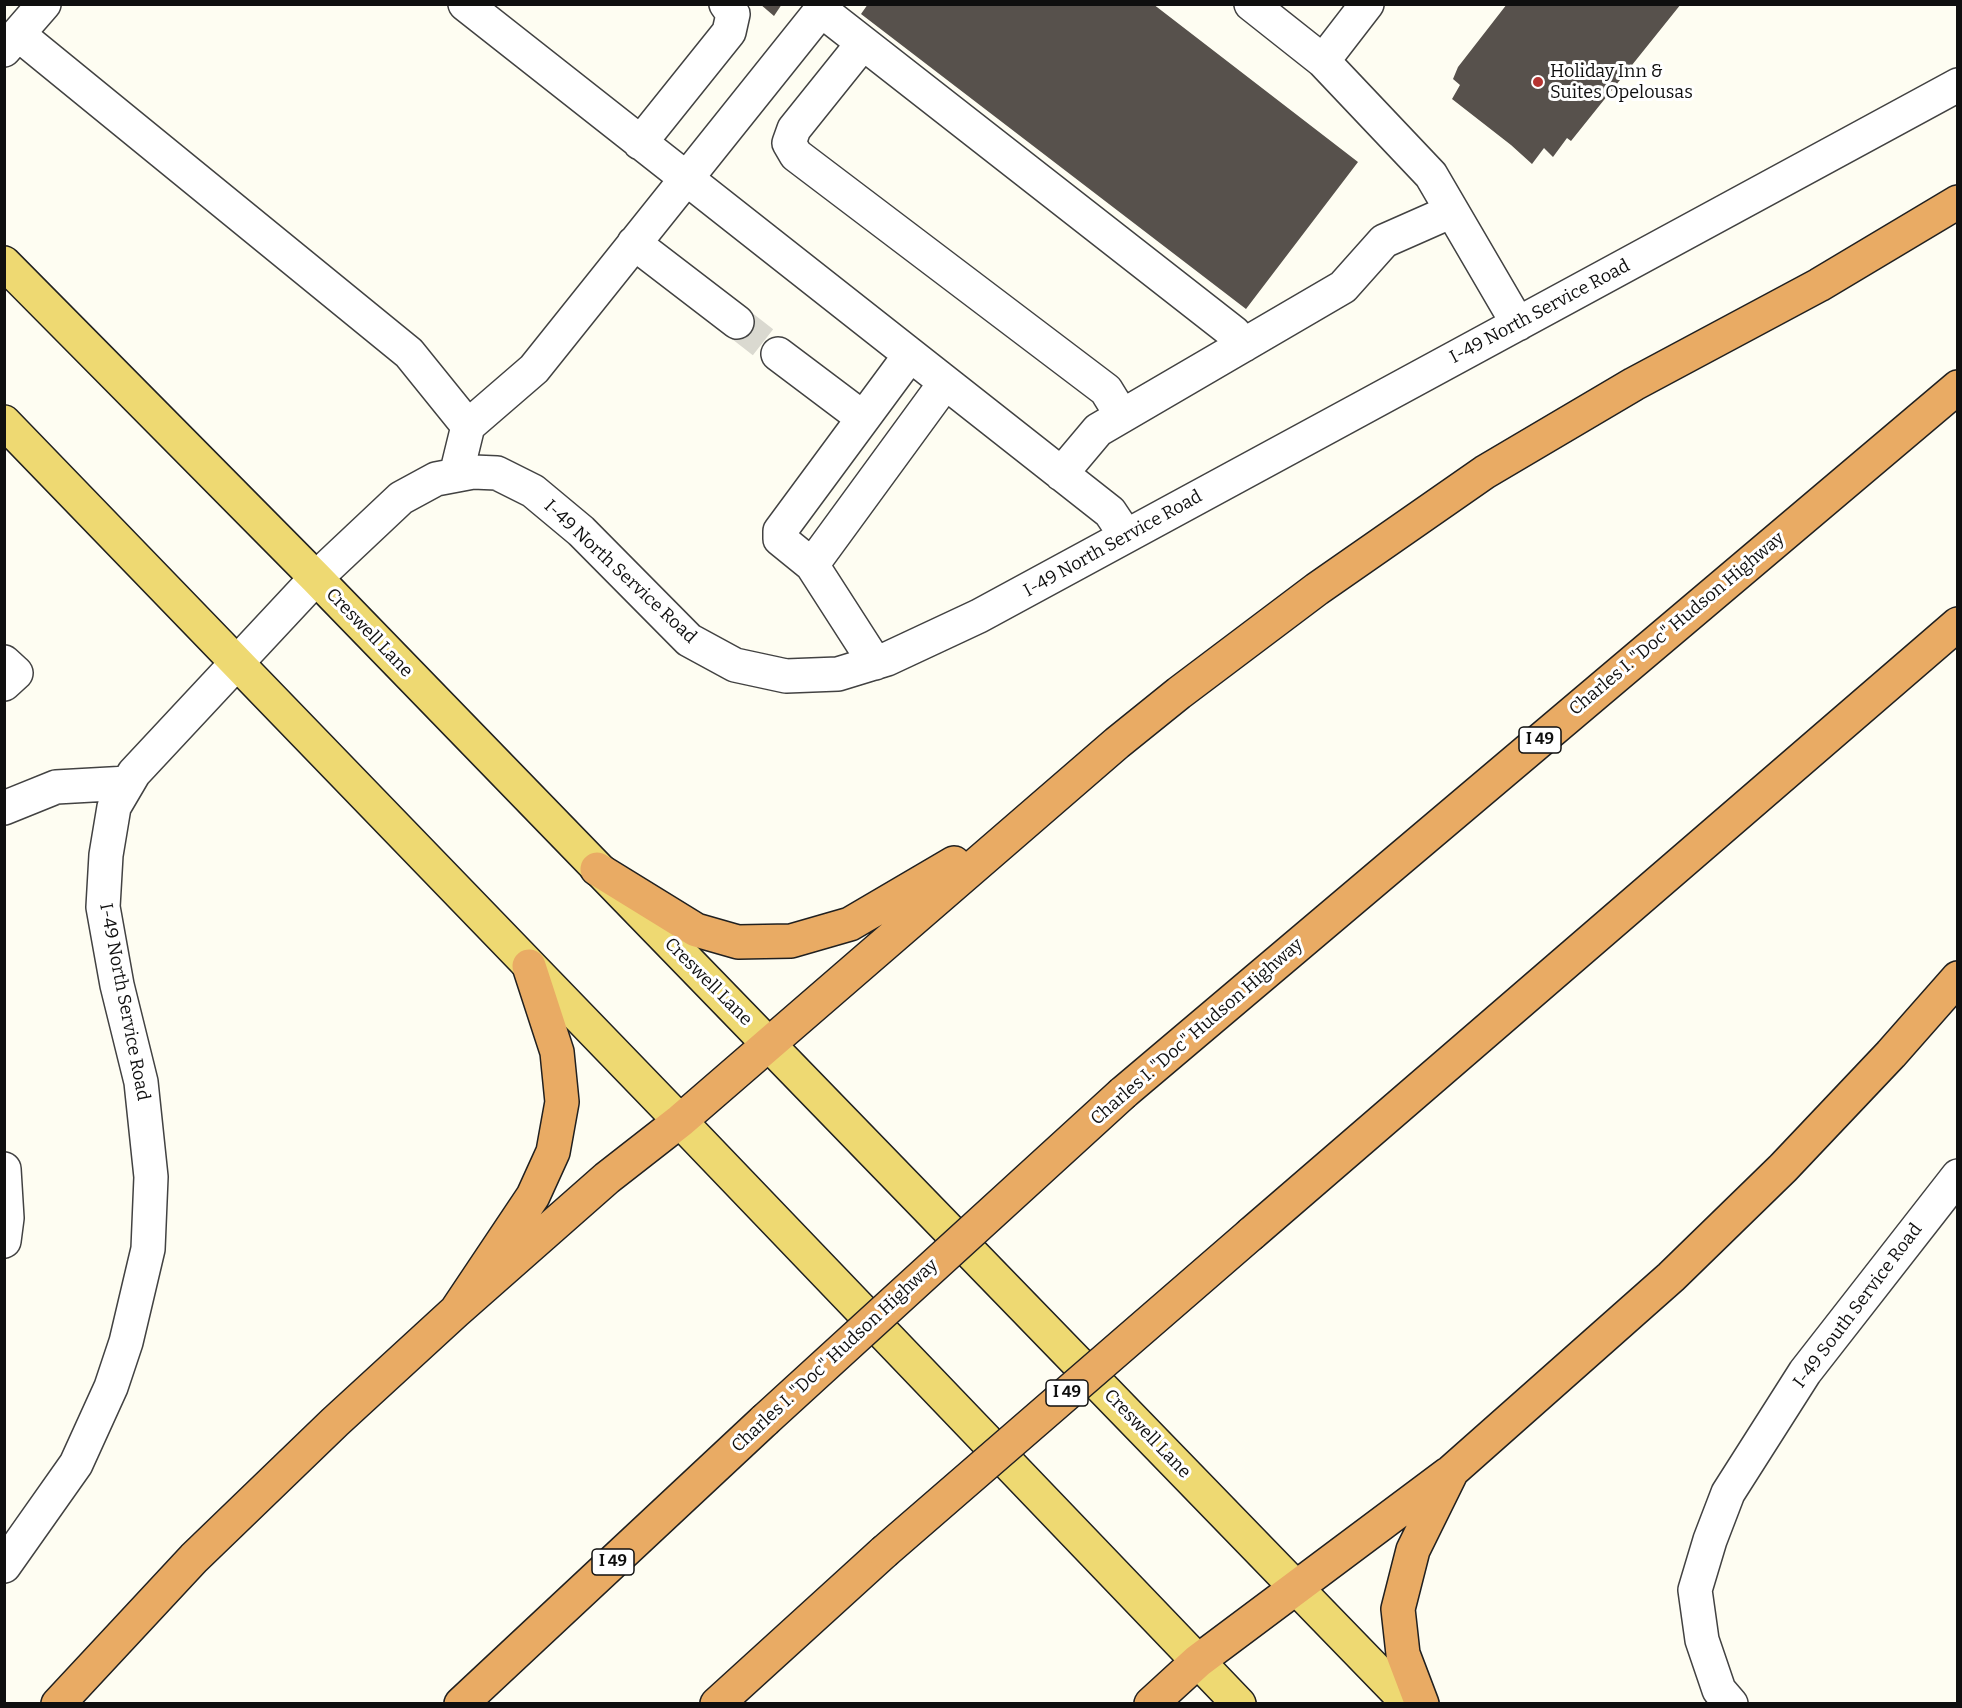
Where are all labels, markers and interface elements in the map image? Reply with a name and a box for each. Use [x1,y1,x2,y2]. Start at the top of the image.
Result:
place label: Holiday Inn & Suites Opelousas [1550,61,1693,104]
marker: Holiday Inn & Suites Opelousas [1531,75,1545,89]
street label: I-49 North Service Road [1446,255,1634,369]
street label: I-49 North Service Road [1020,486,1206,602]
street label: I-49 North Service Road [539,496,701,648]
street label: Charles I. "Doc" Hudson Highway [1565,528,1789,720]
street label: Creswell Lane [321,584,417,682]
road number: I 49 [1519,727,1561,753]
street label: I-49 North Service Road [94,901,154,1103]
street label: Creswell Lane [660,934,756,1030]
street label: Charles I. "Doc" Hudson Highway [1087,934,1307,1130]
street label: I-49 South Service Road [1789,1219,1927,1393]
street label: Charles I. "Doc" Hudson Highway [727,1255,943,1457]
road number: I 49 [1046,1380,1088,1406]
street label: Creswell Lane [1099,1385,1195,1483]
road number: I 49 [592,1549,634,1575]

